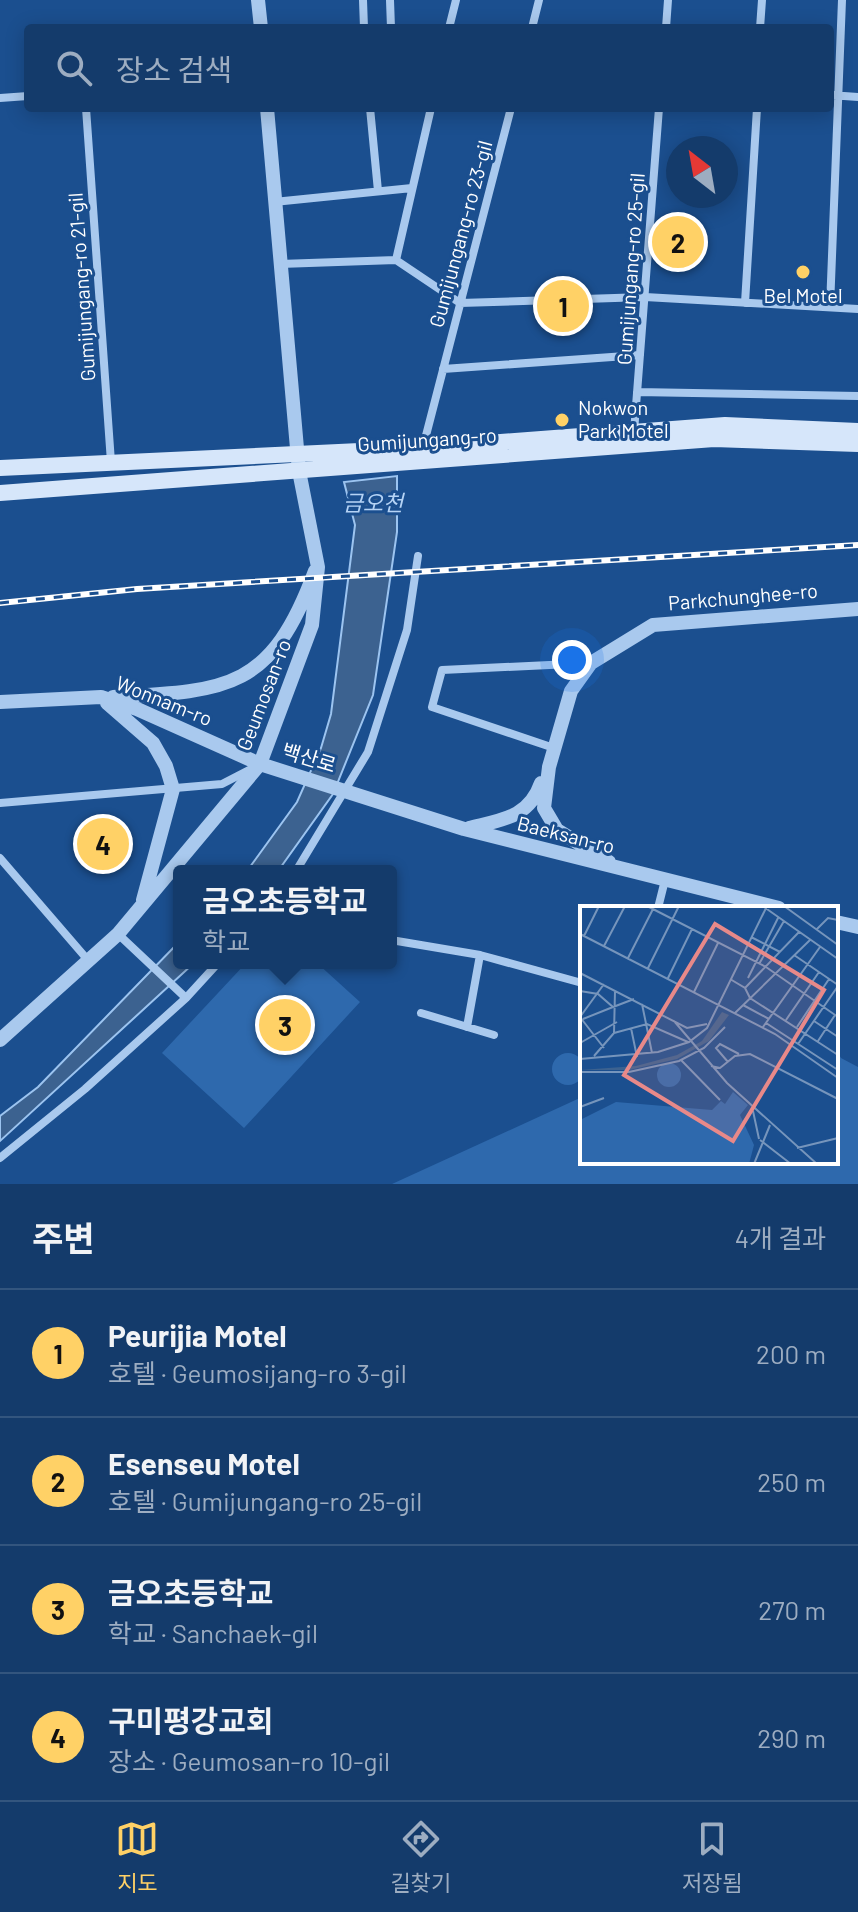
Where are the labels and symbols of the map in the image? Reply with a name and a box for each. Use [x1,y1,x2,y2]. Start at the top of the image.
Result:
north arrow [666,136,738,208]
street label: Gumijungang-ro 23-gil [424,138,497,330]
street label: Gumijungang-ro 25-gil [611,172,649,366]
street label: Gumijungang-ro 21-gil [62,192,100,382]
pin: 2 [652,212,704,272]
marker: Bel Motel [794,263,812,281]
pin: 1 [537,276,589,336]
place label: Bel Motel [763,283,843,307]
place label: Nokwon Park Motel [578,395,669,442]
marker: Nokwon Park Motel [553,411,571,429]
street label: Gumijungang-ro [357,422,497,456]
water label: 금오천 [343,489,406,515]
street label: Parkchunghee-ro [667,578,819,615]
street label: Geumosan-ro [231,636,295,754]
your location [552,640,592,680]
street label: Wonnam-ro [113,670,216,730]
street label: 백산로 [279,737,339,777]
street label: Baeksan-ro [515,810,618,858]
pin: 4 [77,814,129,874]
inset map [580,906,838,1164]
pin: 3 [259,995,311,1055]

